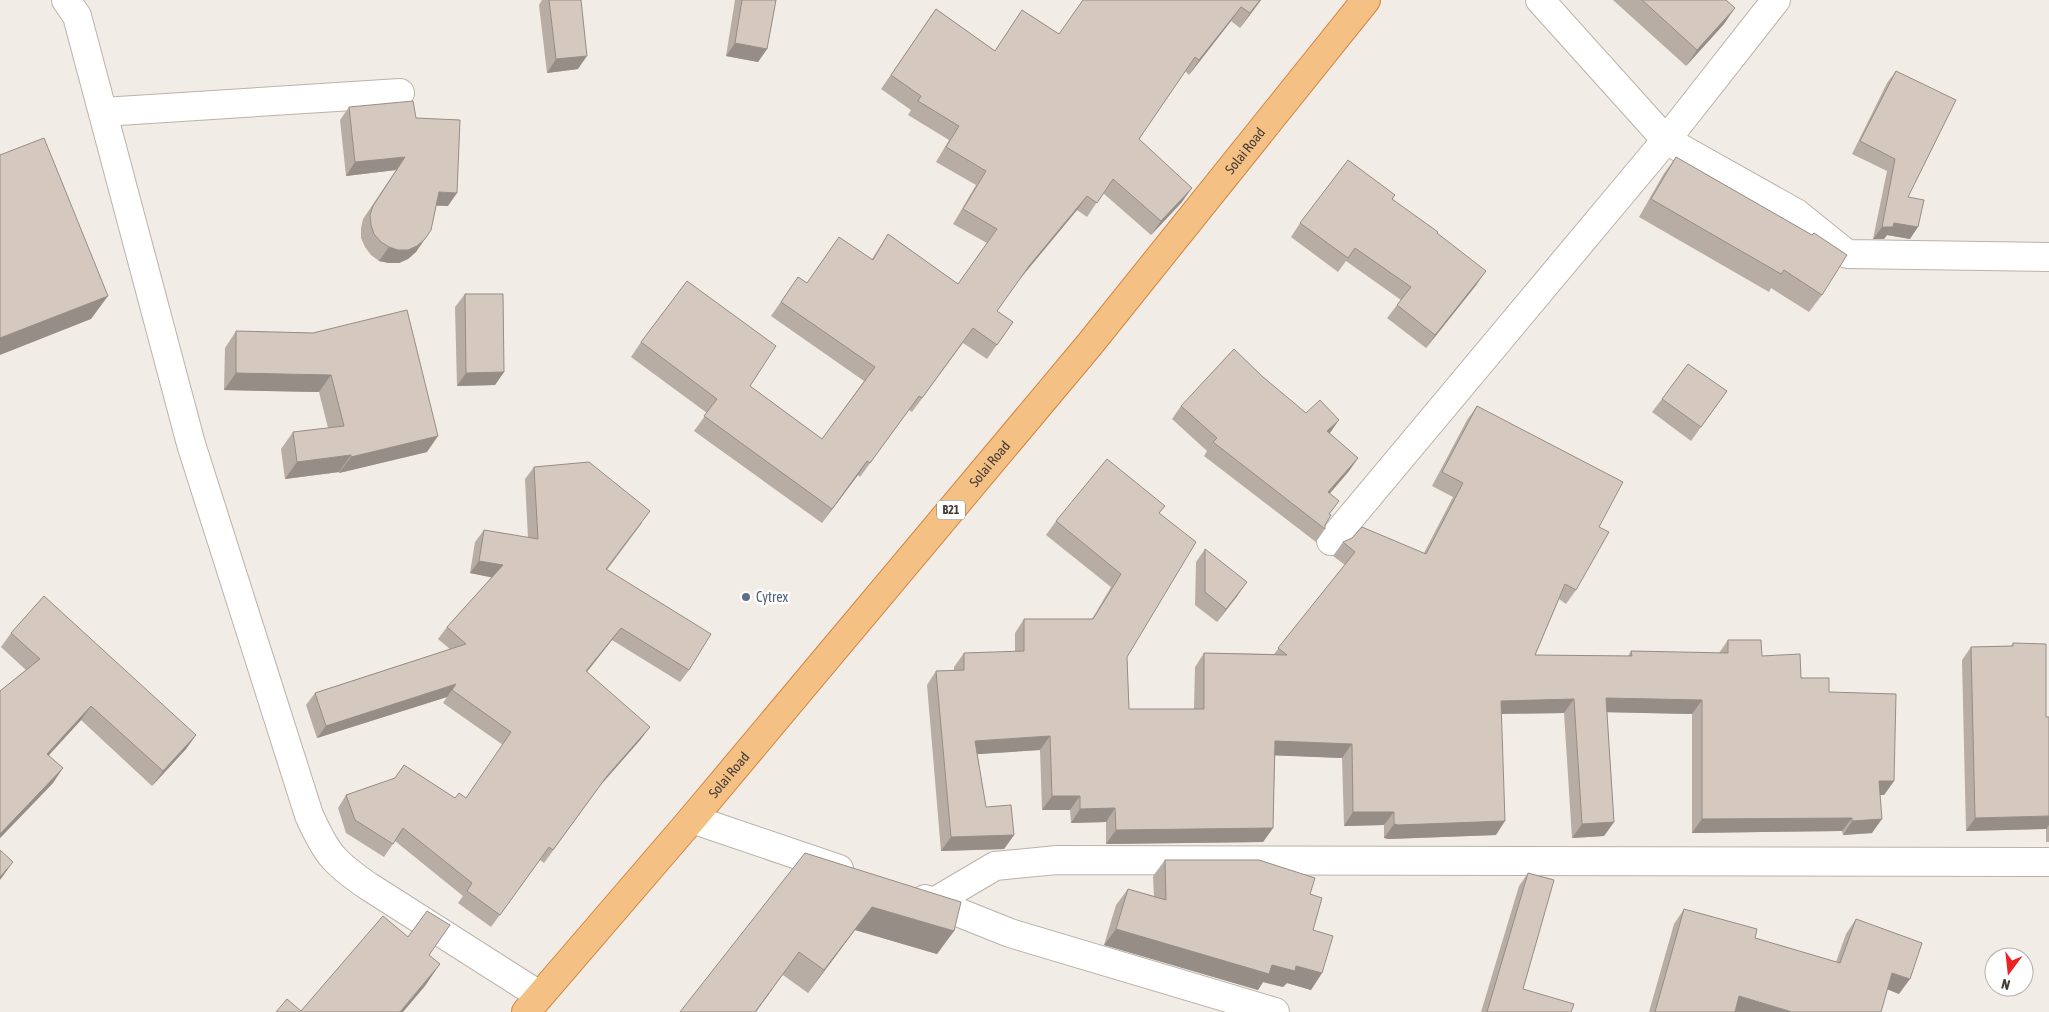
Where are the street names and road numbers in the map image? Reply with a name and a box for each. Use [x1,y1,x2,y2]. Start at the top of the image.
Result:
street label: Solai Road [1222,124,1268,177]
street label: Solai Road [966,438,1013,490]
road number: B21 [937,500,965,520]
street label: Solai Road [705,749,753,801]

